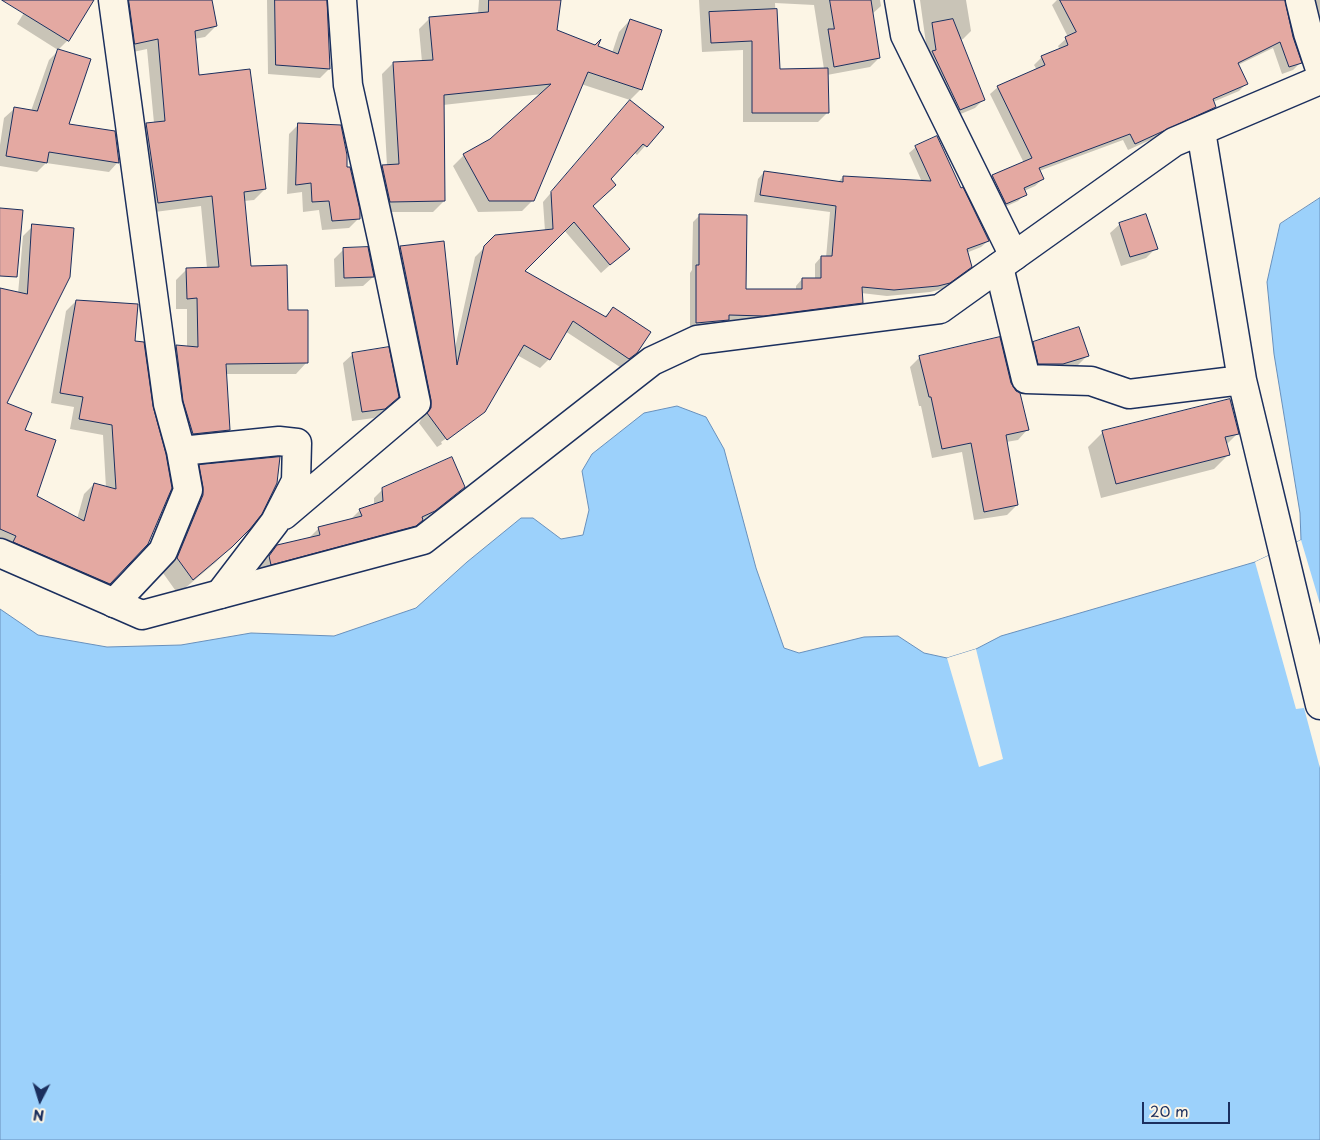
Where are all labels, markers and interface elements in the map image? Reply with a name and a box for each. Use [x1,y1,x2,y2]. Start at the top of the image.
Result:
north arrow [15,1075,65,1125]
scale bar [1145,1092,1232,1124]
text: 20 m [1150,1099,1189,1122]
text: N [32,1104,45,1126]

